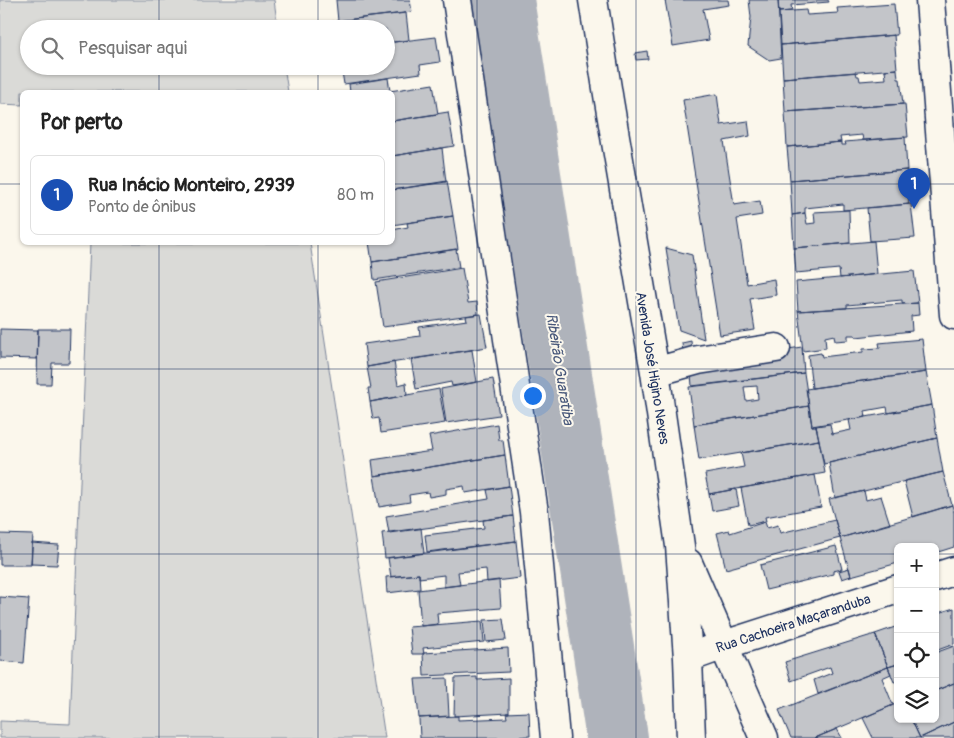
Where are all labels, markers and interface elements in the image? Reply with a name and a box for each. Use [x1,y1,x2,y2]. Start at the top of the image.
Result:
search box [20,20,395,75]
icon: search [38,34,66,62]
text: Pesquisar aqui [78,36,187,60]
text: Por perto [40,109,122,136]
pin: 1 [898,168,930,209]
text: Rua Inácio Monteiro, 2939 [88,173,295,197]
text: 1 [54,185,60,205]
text: 80 m [337,185,374,205]
text: Ponto de ônibus [88,197,196,217]
street label: Avenida José Higino Neves [632,291,673,446]
water label: Ribeirão Guaratiba [541,312,578,427]
your location [520,383,546,409]
map controls [894,543,939,723]
button: + [894,543,939,588]
button: − [894,588,939,633]
street label: Rua Cachoeira Maçaranduba [714,590,873,657]
button: locate [894,633,939,678]
button: layers [894,678,939,723]

